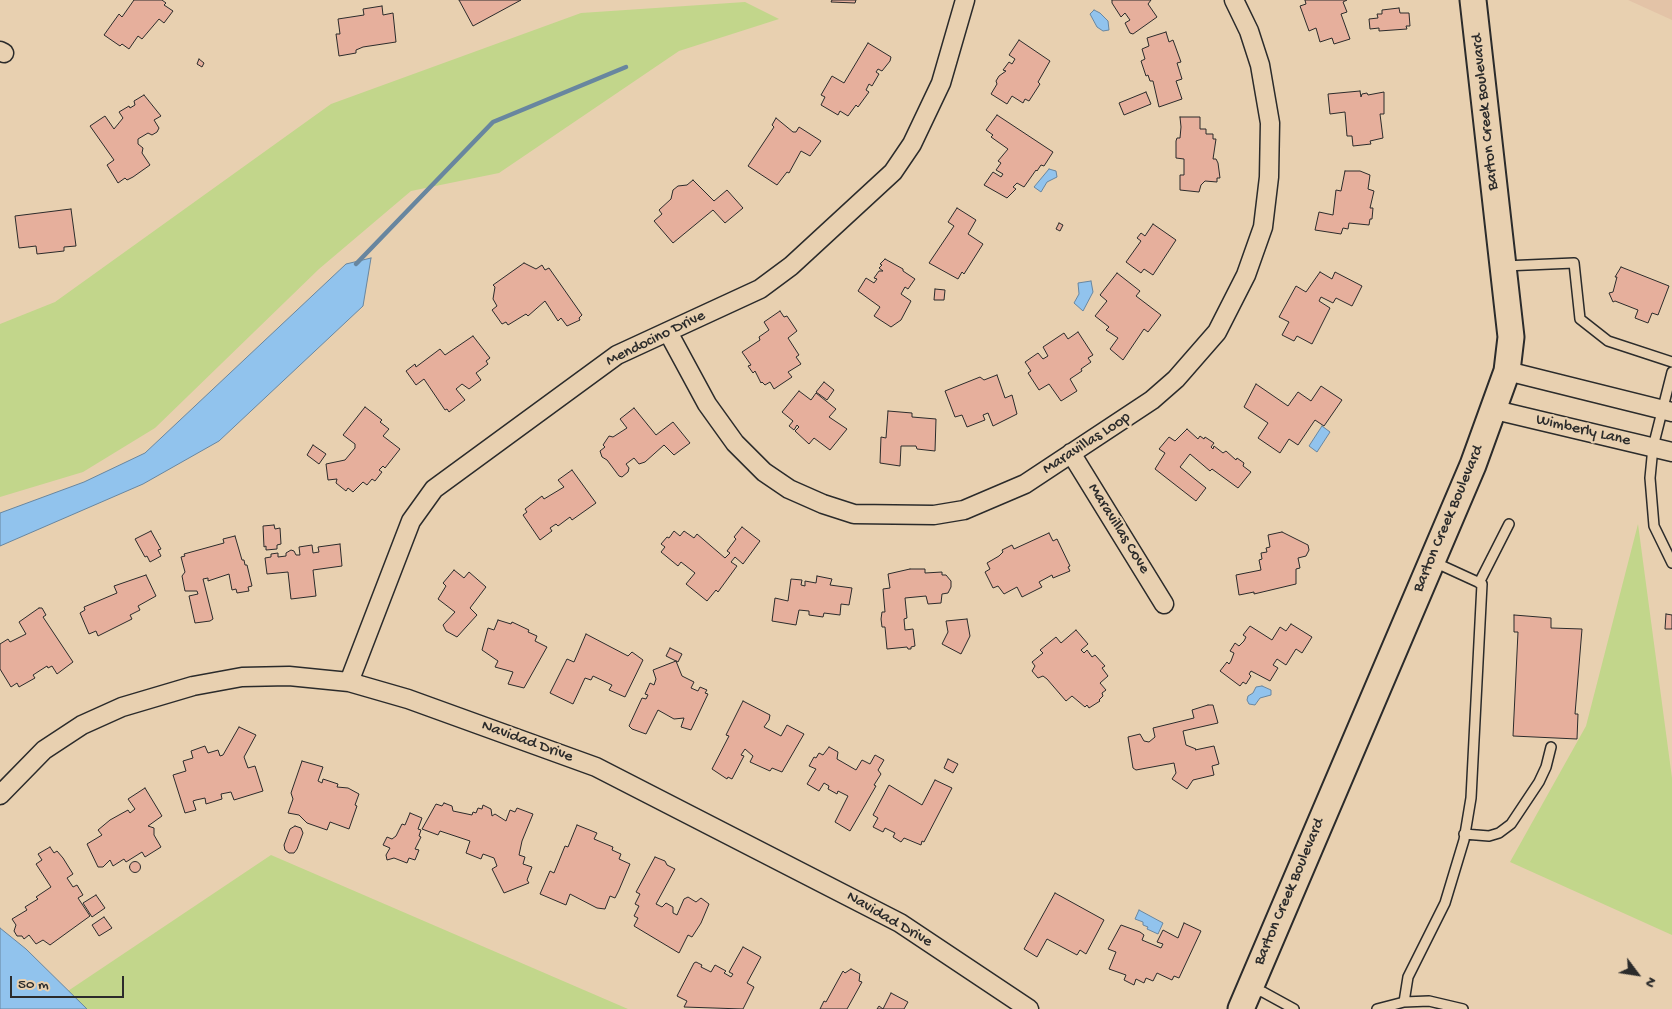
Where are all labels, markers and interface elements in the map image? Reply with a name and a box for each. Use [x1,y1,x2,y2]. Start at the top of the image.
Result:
street label: Barton Creek Boulevard [1468,33,1504,191]
street label: Mendocino Drive [603,307,709,371]
street label: Maravillas Loop [1039,408,1135,480]
street label: Wimberly Lane [1534,411,1632,451]
street label: Barton Creek Boulevard [1409,443,1489,595]
street label: Maravillas Cove [1083,480,1153,578]
street label: Navidad Drive [479,717,575,767]
street label: Barton Creek Boulevard [1250,816,1330,968]
street label: Navidad Drive [843,888,935,952]
north arrow [1612,949,1662,999]
scale bar [12,966,126,998]
text: N [1641,974,1660,990]
text: 50 m [18,976,49,994]

